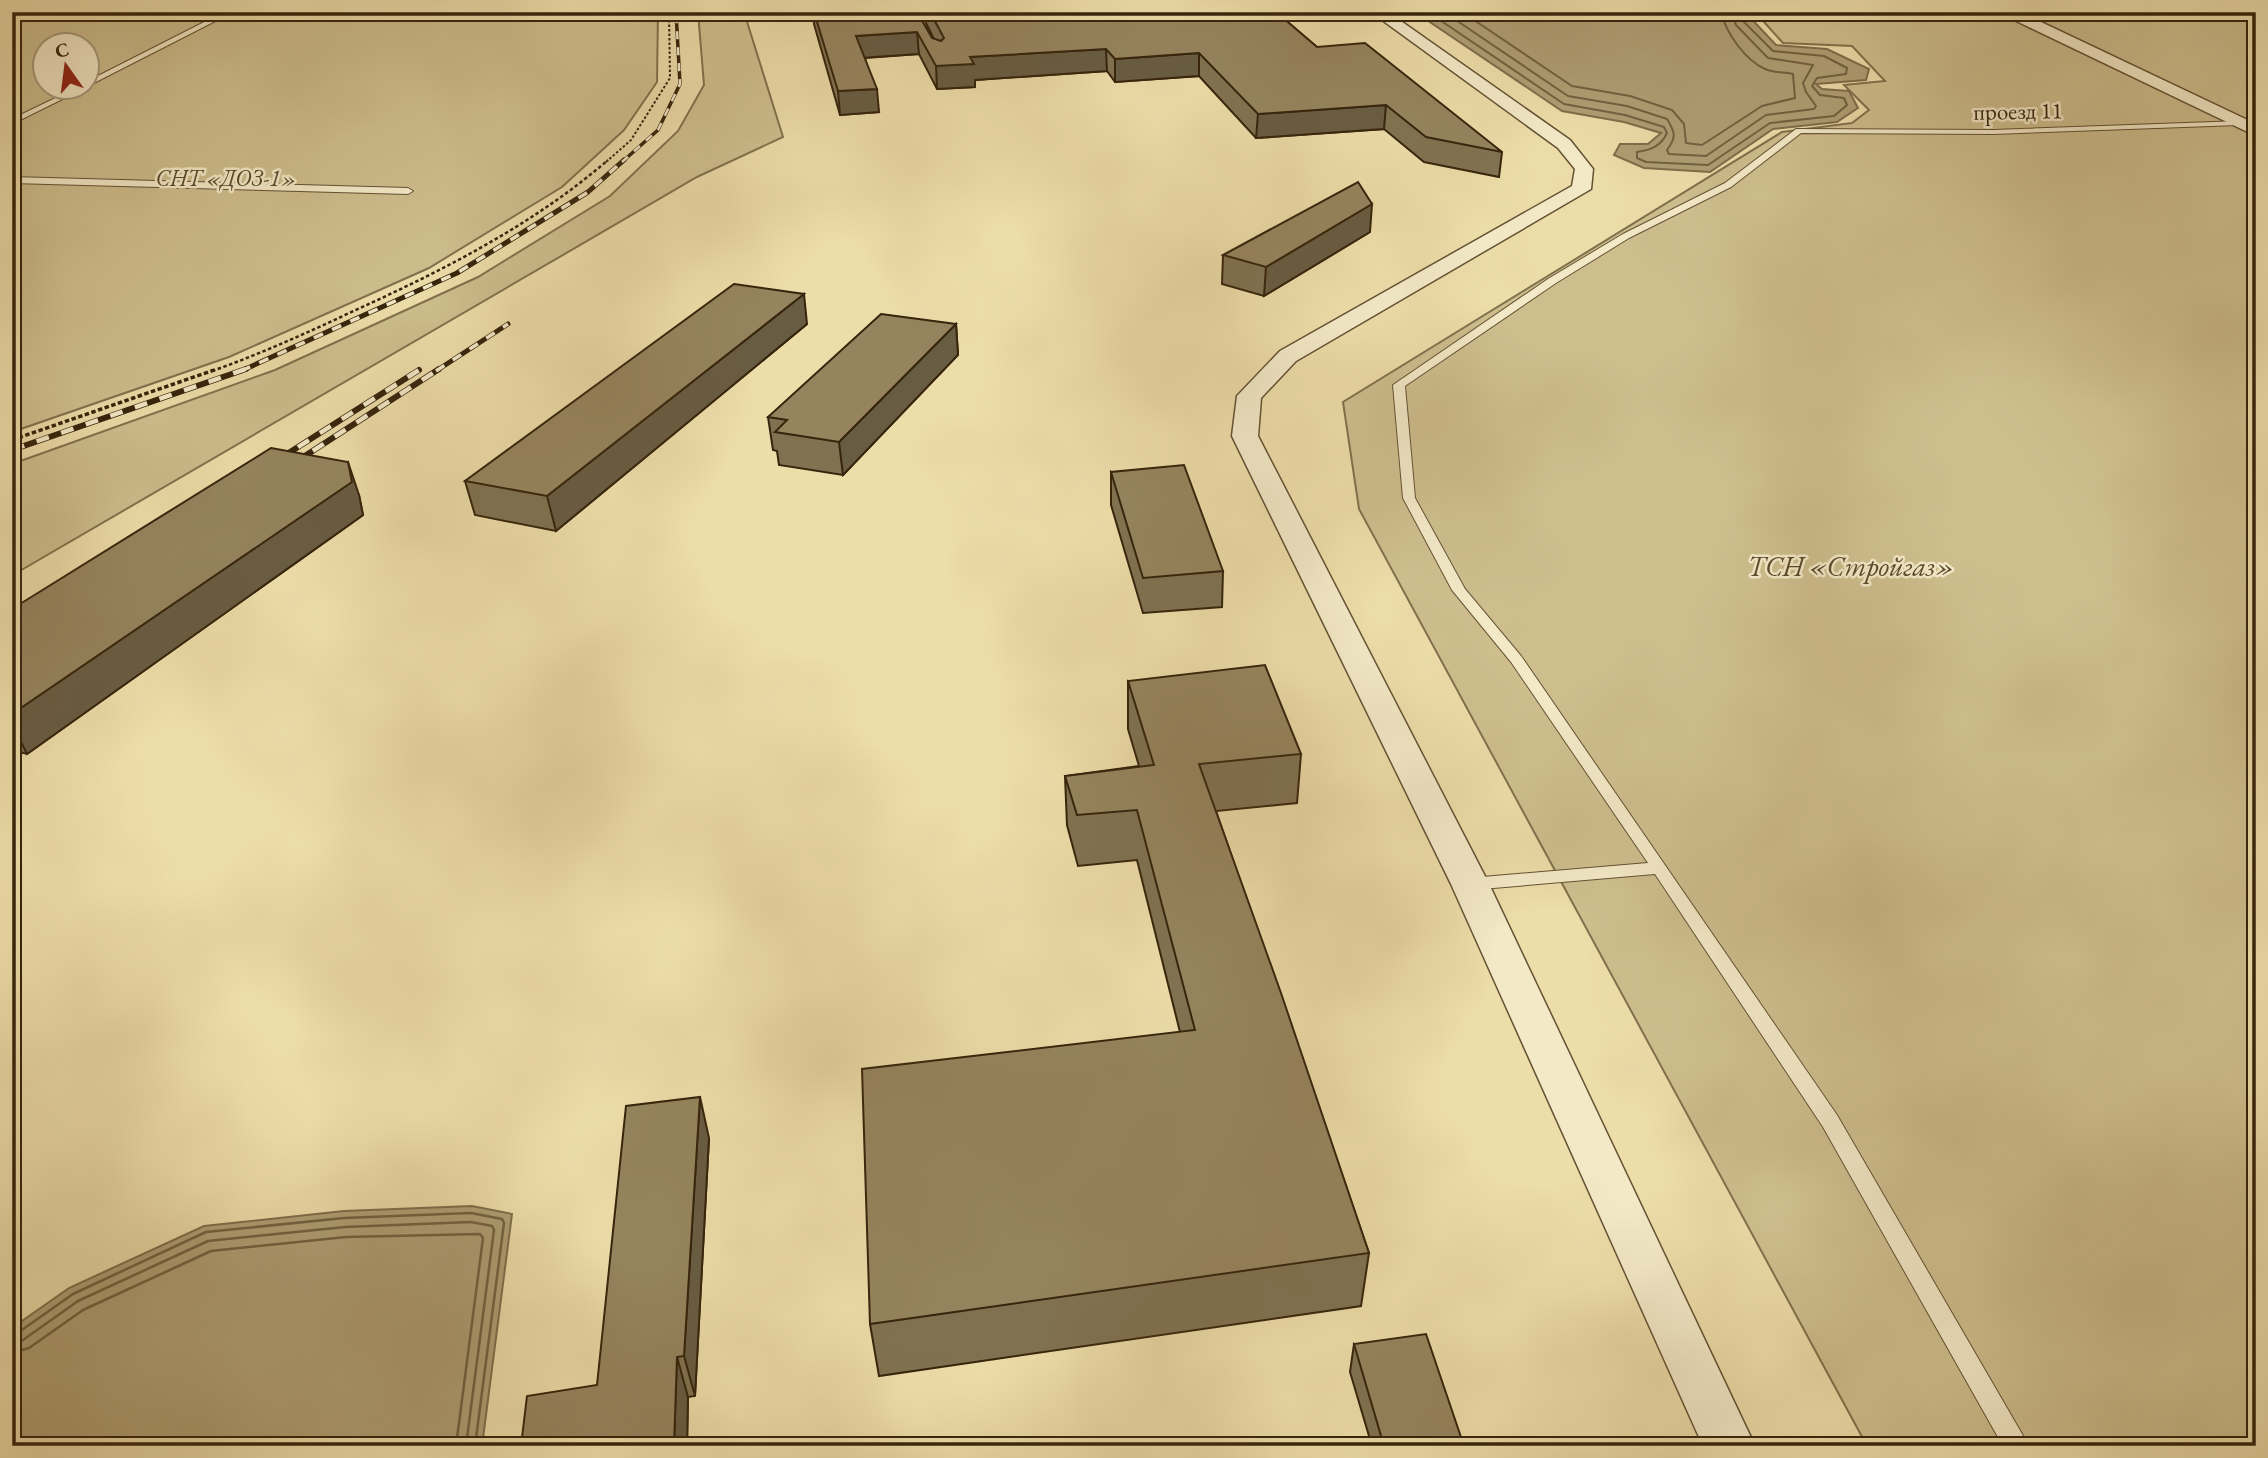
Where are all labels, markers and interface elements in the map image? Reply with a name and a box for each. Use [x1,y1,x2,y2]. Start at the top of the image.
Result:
north arrow [32,32,102,102]
text: С [52,36,72,64]
street label: проезд 11 [1973,95,2063,127]
park label: СНТ «ДОЗ-1» [156,163,296,193]
park label: ТСН «Стройгаз» [1747,548,1955,584]

